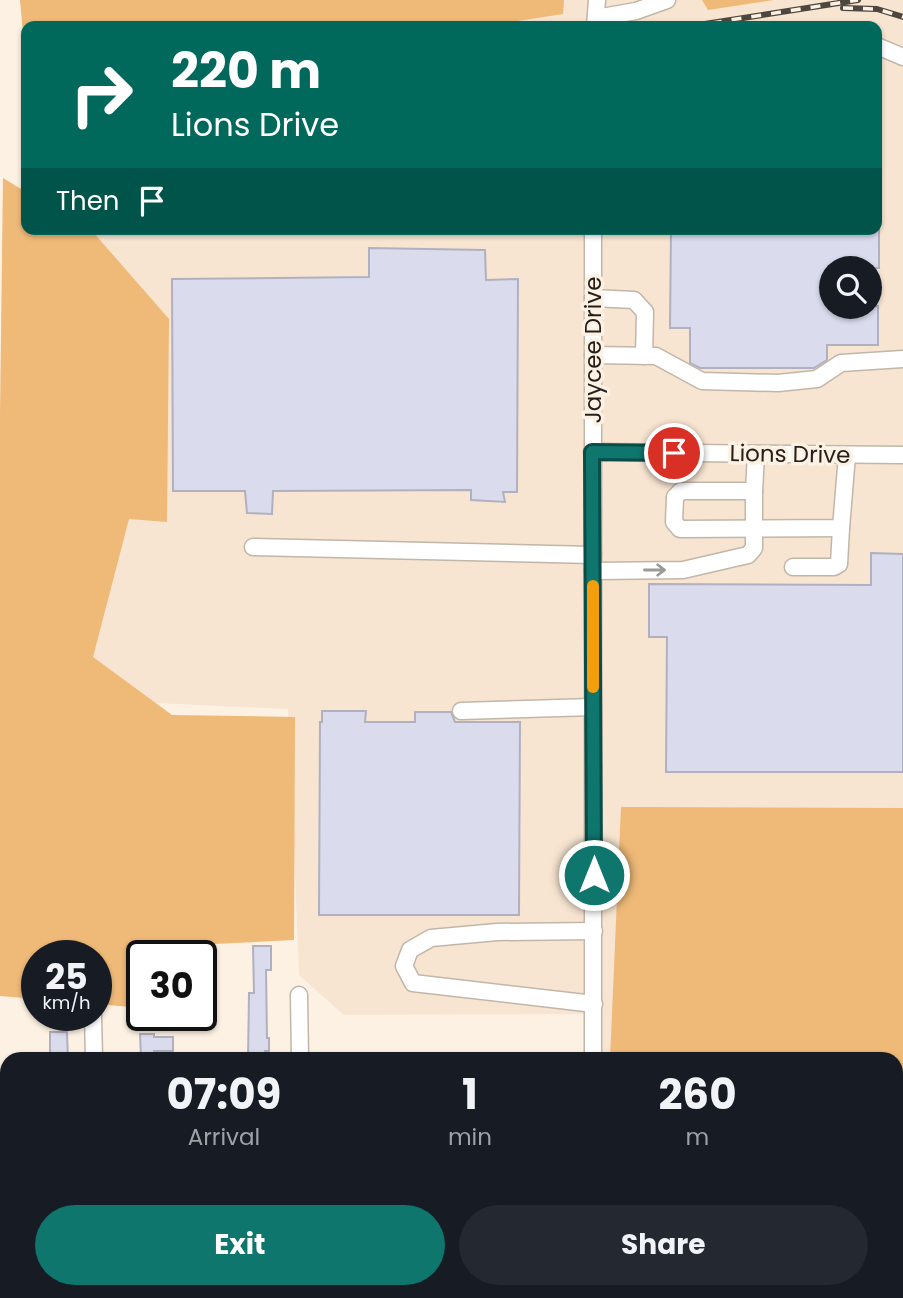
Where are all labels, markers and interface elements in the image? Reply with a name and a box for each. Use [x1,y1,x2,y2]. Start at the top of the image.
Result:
text: 220 m [171,37,321,105]
icon: right [56,49,147,140]
text: Lions Drive [171,102,339,147]
icon: arrive [133,182,171,220]
text: Then [56,183,119,219]
map controls [819,256,882,319]
button: search [819,256,882,319]
street label: Jaycee Drive [577,277,609,423]
pin [644,423,704,483]
icon: arrive [655,434,693,472]
street label: Lions Drive [729,437,851,471]
one-way arrow [643,563,666,577]
position arrow [557,838,631,912]
speed limit sign: 30 [126,940,217,1031]
text: 25 [45,952,88,1001]
text: km/h [43,990,90,1015]
text: 07:09 [166,1065,281,1124]
text: 1 [462,1065,478,1124]
text: 260 [658,1065,737,1124]
text: Arrival [188,1121,260,1153]
text: min [448,1121,492,1153]
text: m [686,1121,709,1153]
button: Exit [35,1205,445,1285]
button: Share [459,1205,868,1285]

